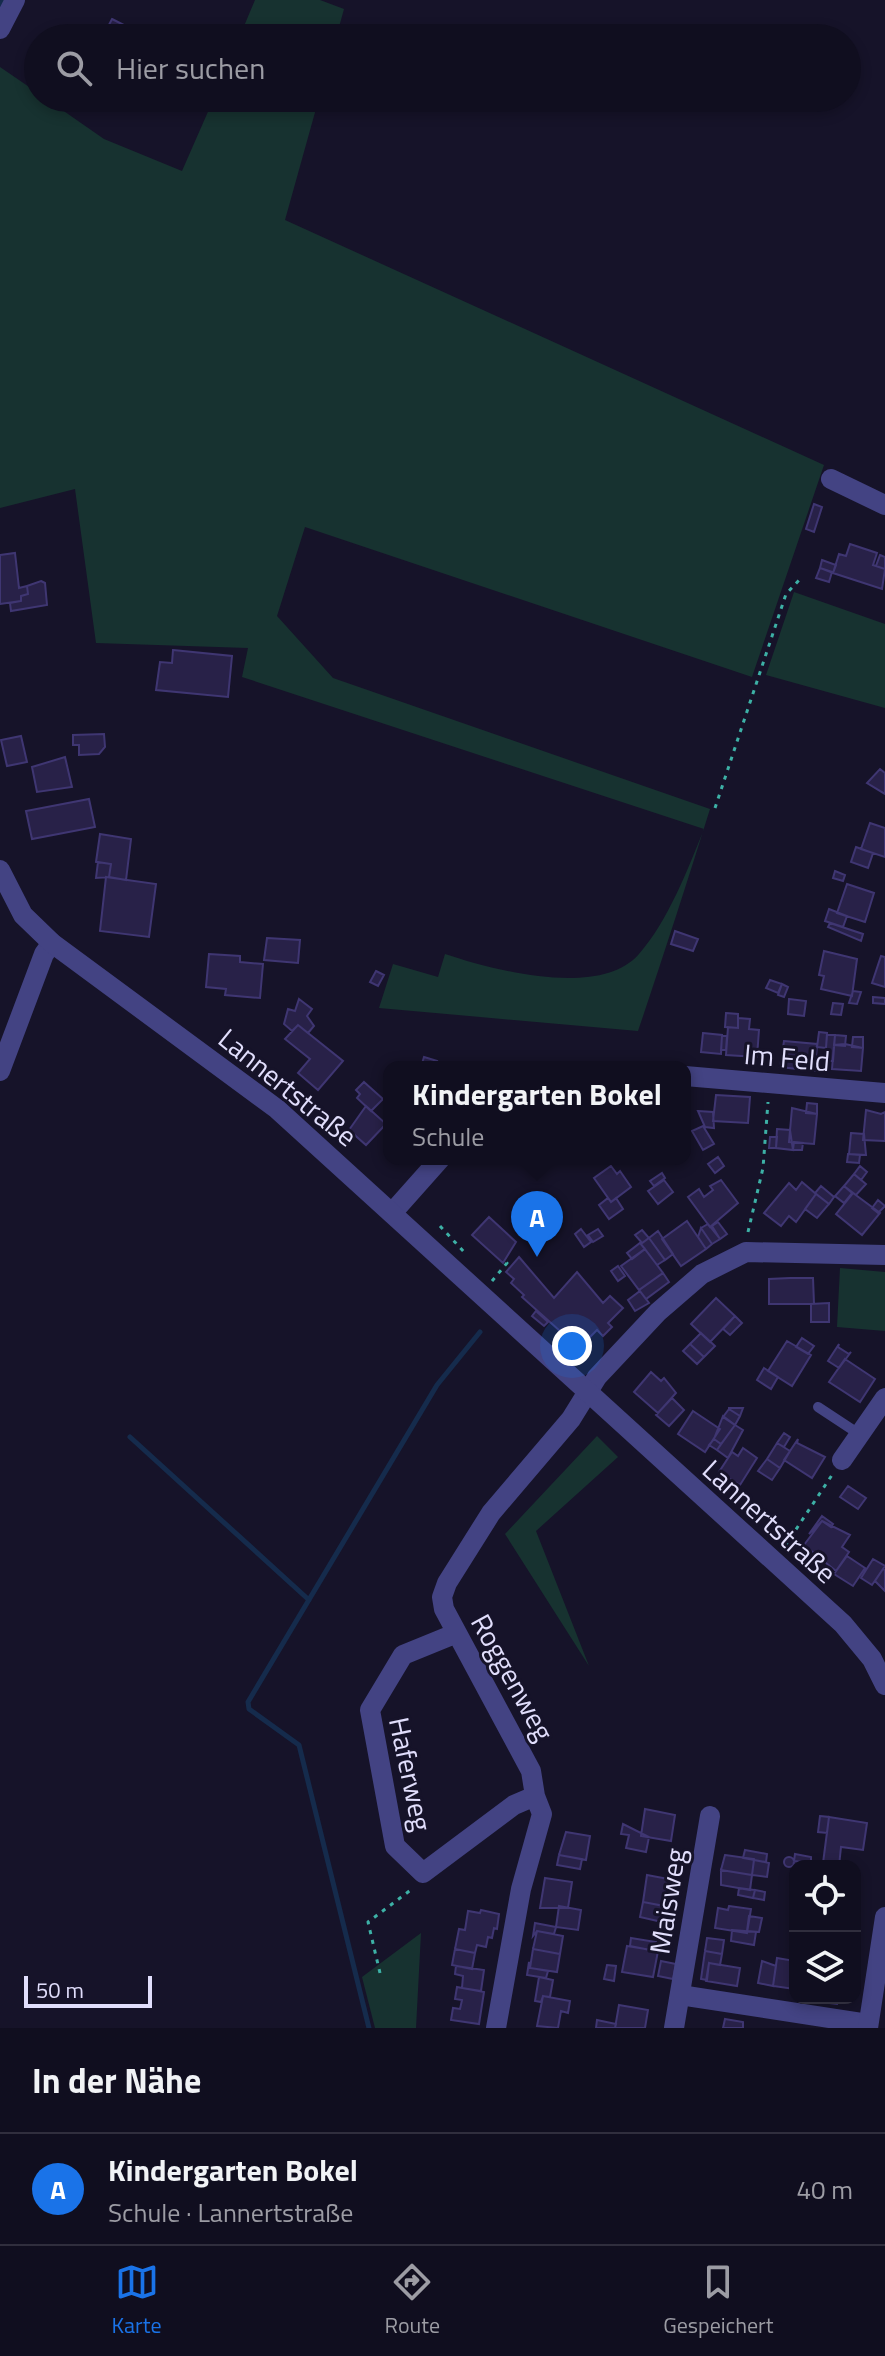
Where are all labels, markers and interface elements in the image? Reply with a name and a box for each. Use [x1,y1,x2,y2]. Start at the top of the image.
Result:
search box [24,24,861,112]
text: Hier suchen [116,45,265,91]
icon: search [52,46,96,90]
street label: Lannertstraße [209,1017,367,1157]
street label: Im Feld [742,1032,832,1082]
popup [383,1061,691,1165]
text: Kindergarten Bokel [412,1071,662,1117]
text: Schule [412,1117,484,1156]
pin: A [511,1191,563,1257]
your location [552,1326,592,1366]
street label: Lannertstraße [693,1449,847,1593]
street label: Roggenweg [460,1606,566,1748]
street label: Haferweg [378,1713,444,1835]
street label: Maisweg [637,1845,697,1957]
map controls [789,1860,861,2004]
button: locate [789,1860,861,1932]
button: layers [789,1932,861,2004]
scale bar [24,1972,152,2008]
text: 50 m [36,1973,84,2007]
text: In der Nähe [32,2054,201,2106]
text: Kindergarten Bokel [108,2147,358,2193]
text: A [50,2170,66,2209]
text: 40 m [796,2170,853,2209]
text: Schule · Lannertstraße [108,2193,353,2232]
tab: Karte [112,2260,162,2342]
tab: Route [385,2260,440,2342]
tab: Gespeichert [663,2260,773,2342]

